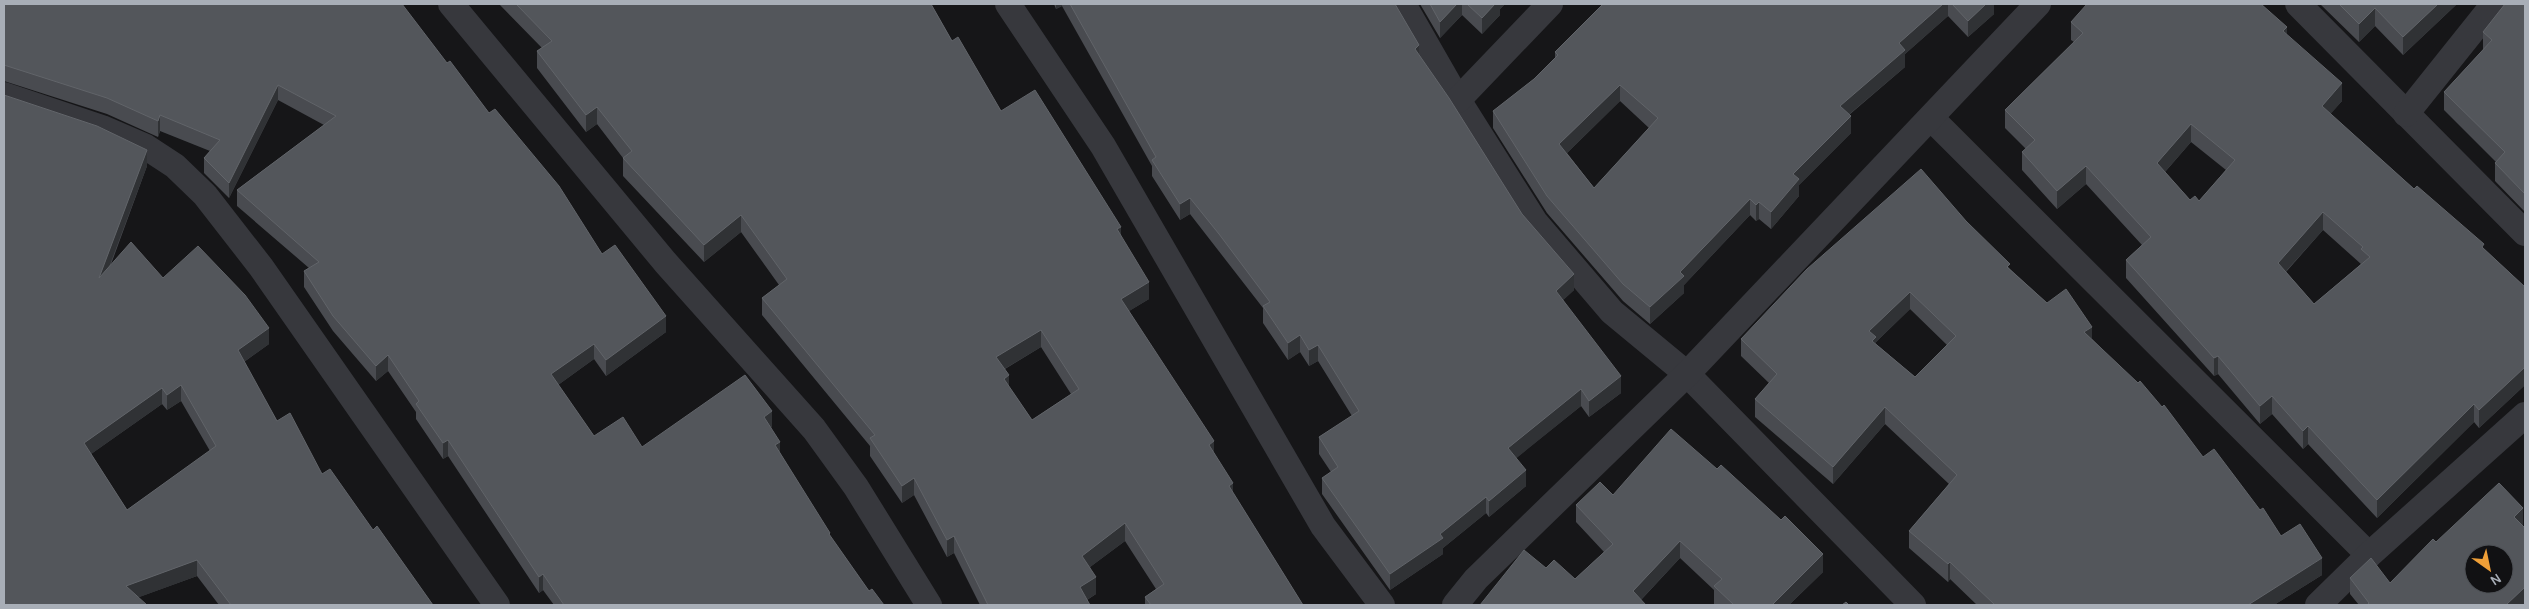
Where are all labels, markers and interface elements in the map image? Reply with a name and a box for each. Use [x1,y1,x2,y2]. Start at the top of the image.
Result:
north arrow [2464,544,2514,594]
text: N [2487,570,2505,589]

